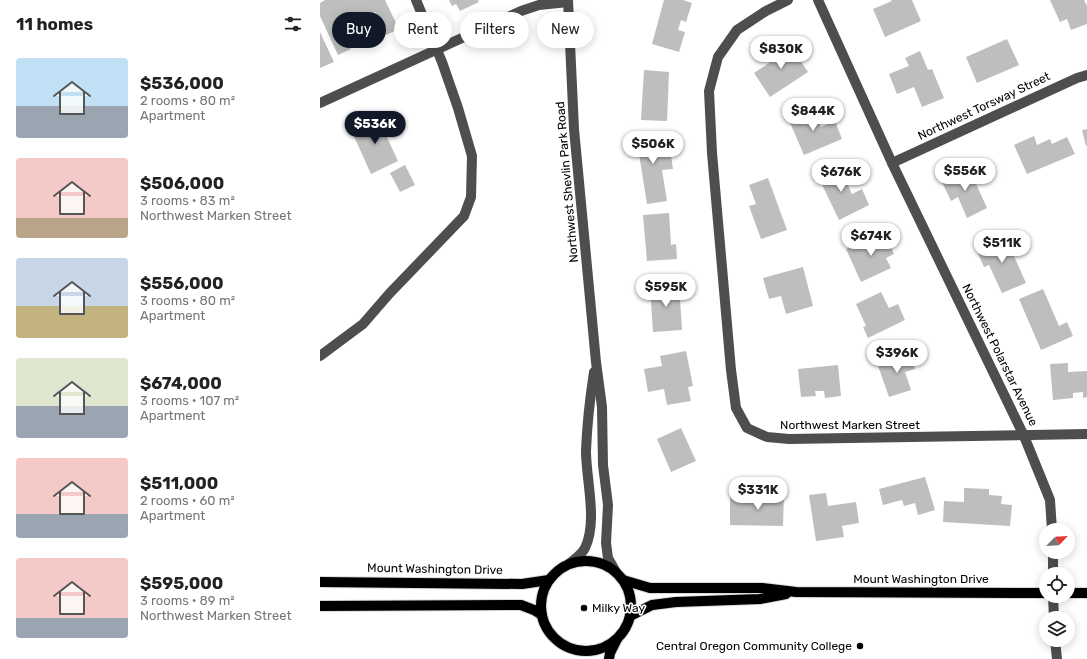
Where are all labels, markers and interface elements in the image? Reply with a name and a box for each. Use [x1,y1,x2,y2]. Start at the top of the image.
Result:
chip: Buy [332,12,386,48]
chip: Rent [394,12,452,48]
chip: Filters [460,12,529,48]
chip: New [537,12,594,48]
icon: filters [282,13,304,35]
text: 11 homes [16,14,93,34]
pin: $830K [753,36,809,70]
text: $830K [759,41,803,56]
street label: Northwest Torsway Street [916,69,1053,143]
text: $536,000 [140,73,224,93]
icon: home [48,74,96,122]
text: 2 rooms · 80 m² [140,93,235,108]
pin: $844K [785,98,841,132]
street label: Northwest Shevlin Park Road [553,101,581,263]
text: $844K [791,103,835,118]
text: Apartment [140,108,205,123]
pin: $536K [347,111,403,145]
text: $536K [354,116,396,131]
pin: $506K [625,131,681,165]
text: $506K [631,136,675,151]
pin: $556K [937,158,993,192]
pin: $676K [813,159,869,193]
text: $556K [944,163,986,178]
text: $676K [821,164,861,179]
text: $506,000 [140,173,224,193]
icon: home [48,174,96,222]
text: 3 rooms · 83 m² [140,193,235,208]
text: Northwest Marken Street [140,208,292,223]
pin: $674K [843,223,899,257]
text: $674K [850,228,892,243]
pin: $511K [974,230,1030,264]
text: $511K [983,235,1021,250]
text: $556,000 [140,273,224,293]
icon: home [48,274,96,322]
pin: $595K [638,274,694,308]
text: $595K [645,279,687,294]
street label: Northwest Polarstar Avenue [959,282,1041,429]
text: 3 rooms · 80 m² [140,293,235,308]
text: Apartment [140,308,205,323]
pin: $396K [869,340,925,374]
text: $396K [876,345,918,360]
text: $674,000 [140,373,222,393]
icon: home [48,374,96,422]
text: 3 rooms · 107 m² [140,393,239,408]
text: Apartment [140,408,205,423]
street label: Northwest Marken Street [780,418,920,432]
text: $511,000 [140,473,218,493]
icon: home [48,474,96,522]
pin: $331K [730,477,786,511]
text: $331K [738,482,778,497]
text: 2 rooms · 60 m² [140,493,235,508]
text: Apartment [140,508,205,523]
north arrow [1039,523,1075,559]
map controls [1039,523,1075,647]
street label: Mount Washington Drive [367,561,503,577]
button: locate [1039,567,1075,603]
street label: Mount Washington Drive [853,572,989,586]
text: $595,000 [140,573,223,593]
icon: home [48,574,96,622]
text: 3 rooms · 89 m² [140,593,235,608]
place label: Milky Way [592,601,645,615]
marker: Milky Way [579,603,589,613]
text: Northwest Marken Street [140,608,292,623]
button: layers [1039,611,1075,647]
place label: Central Oregon Community College [656,639,852,653]
marker: Central Oregon Community College [855,641,865,651]

